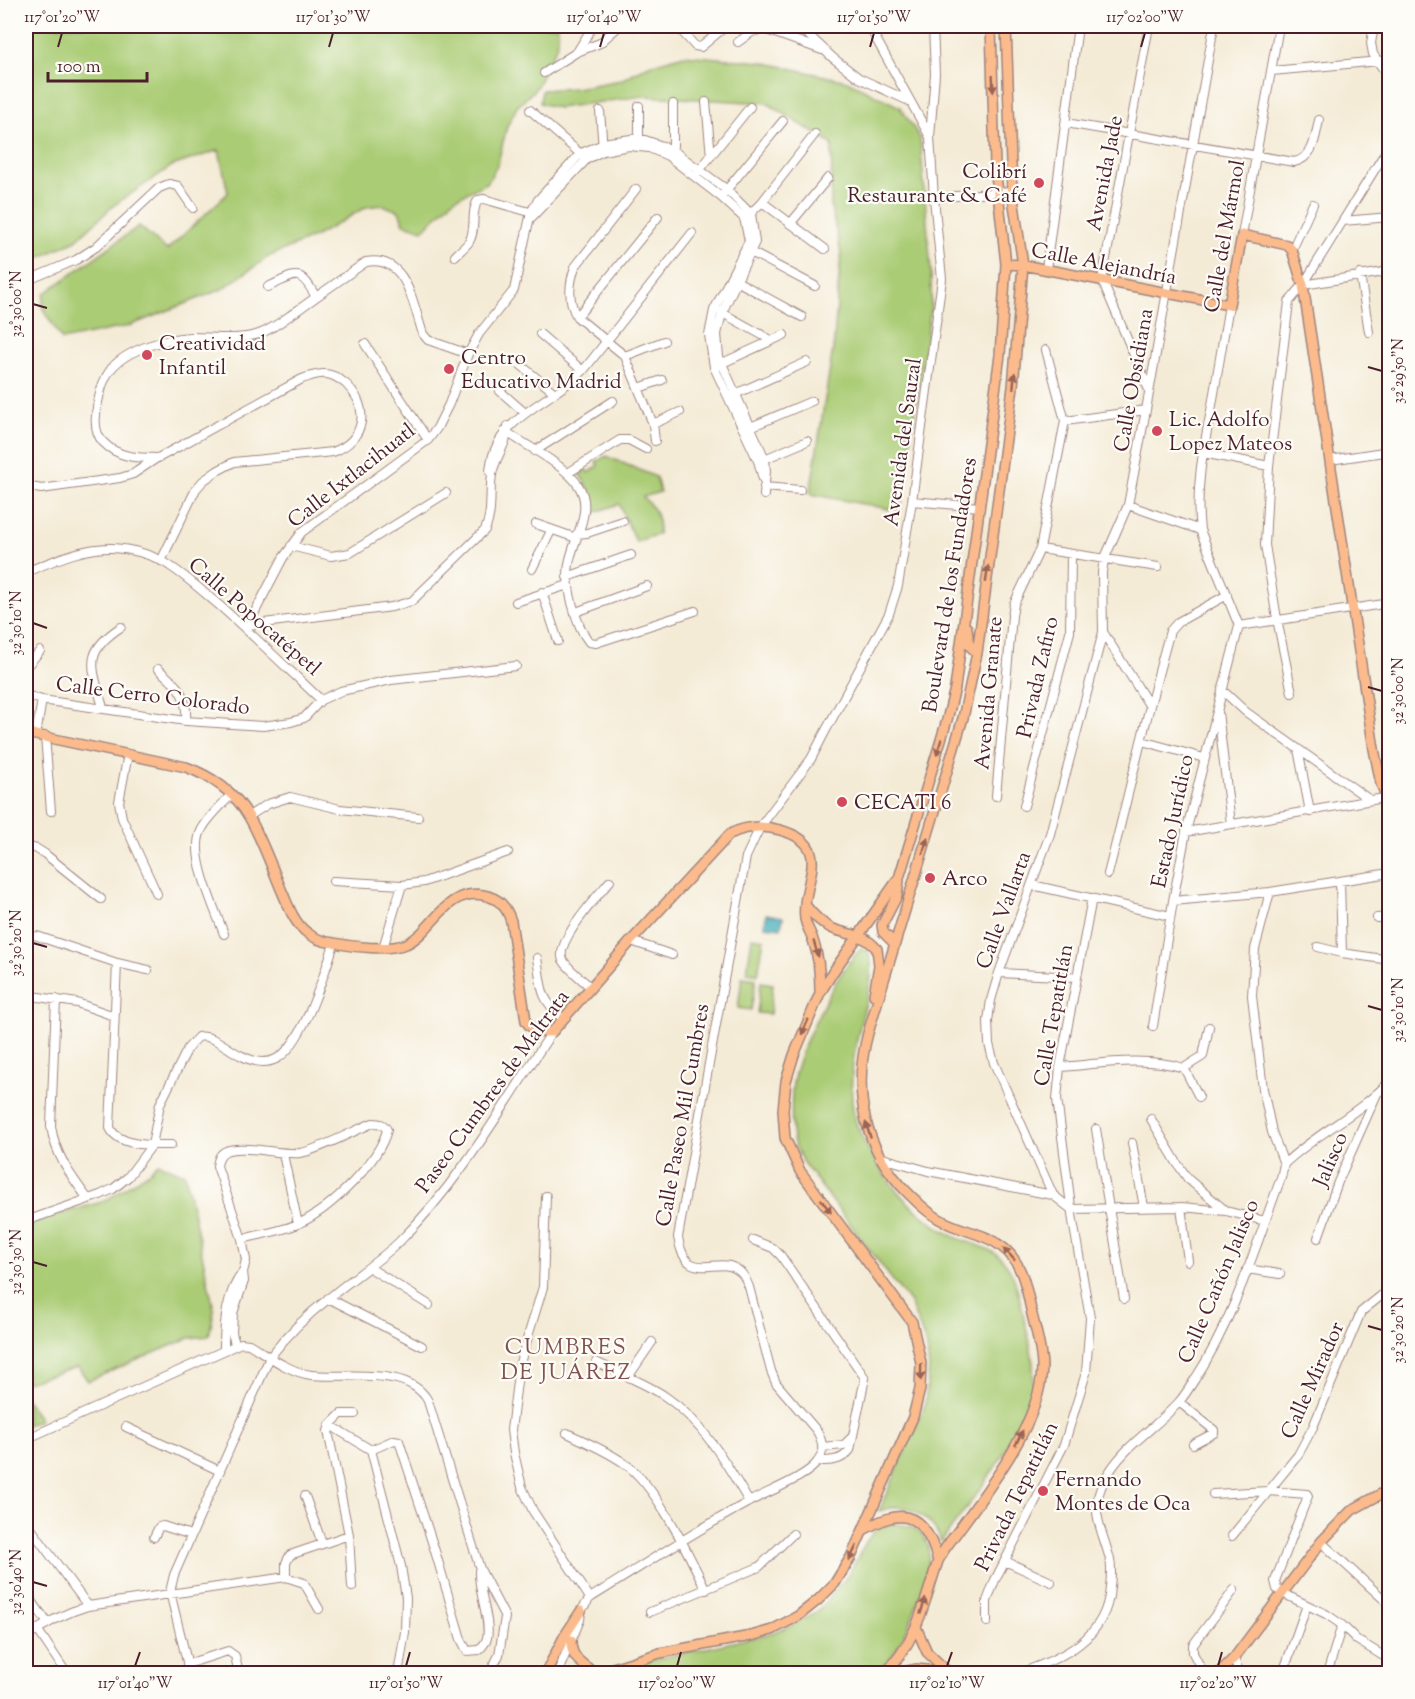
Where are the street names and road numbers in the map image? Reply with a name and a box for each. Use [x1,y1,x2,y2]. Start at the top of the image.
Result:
street label: Avenida Jade [1080,113,1132,234]
street label: Calle del Mármol [1198,157,1254,315]
street label: Calle Alejandría [1028,236,1179,294]
street label: Calle Obsidiana [1108,306,1162,454]
street label: Avenida del Sauzal [877,356,931,528]
street label: Calle Ixtlacihuatl [282,417,423,536]
street label: Boulevard de los Fundadores [916,455,986,715]
street label: Calle Popocatépetl [181,551,327,684]
street label: Privada Zafiro [1010,614,1068,741]
street label: Avenida Granate [968,615,1012,771]
street label: Calle Cerro Colorado [54,670,251,724]
street label: Estado Jurídico [1145,752,1203,891]
street label: Calle Vallarta [970,847,1040,974]
street label: Calle Tepatitlán [1028,942,1082,1089]
street label: Paseo Cumbres de Maltrata [409,984,578,1200]
street label: Calle Paseo Mil Cumbres [650,1001,718,1229]
street label: Jalisco [1307,1128,1357,1193]
street label: Calle Cañón Jalisco [1172,1195,1268,1369]
street label: Calle Mirador [1275,1317,1353,1444]
street label: Privada Tepatitlán [968,1417,1067,1577]

